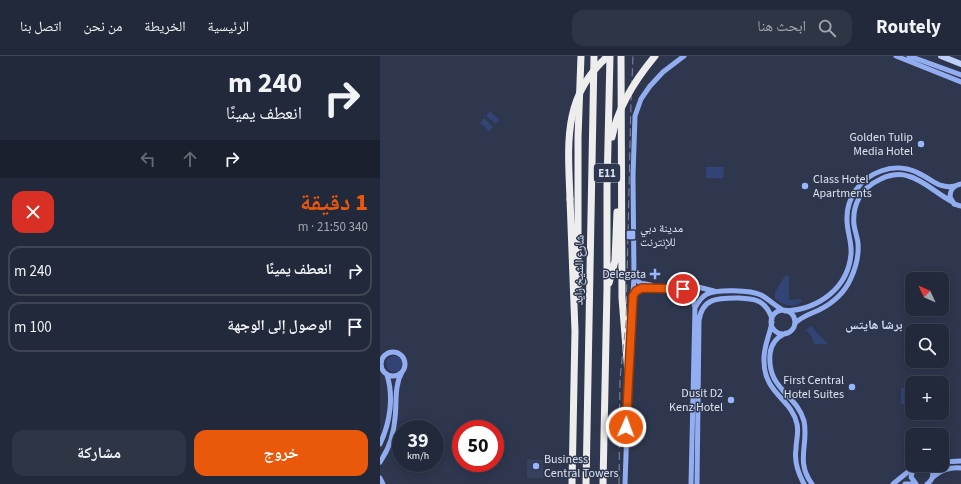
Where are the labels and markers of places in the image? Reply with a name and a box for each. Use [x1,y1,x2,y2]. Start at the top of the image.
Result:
place label: Golden Tulip Media Hotel [849,129,913,160]
marker: Golden Tulip Media Hotel [916,139,926,149]
place label: Class Hotel Apartments [813,171,872,202]
marker: Class Hotel Apartments [800,181,810,191]
place label: مدينة دبي للإنترنت [640,220,683,251]
marker: مدينة دبي للإنترنت [625,229,637,241]
place label: Delegata [602,266,646,283]
marker: Delegata [649,268,661,280]
pin [666,272,700,306]
place label: First Central Hotel Suites [783,372,844,403]
marker: First Central Hotel Suites [847,382,857,392]
place label: Dusit D2 Kenz Hotel [669,385,723,416]
marker: Dusit D2 Kenz Hotel [726,395,736,405]
place label: Business Central Towers [544,451,619,482]
marker: Business Central Towers [531,461,541,471]

